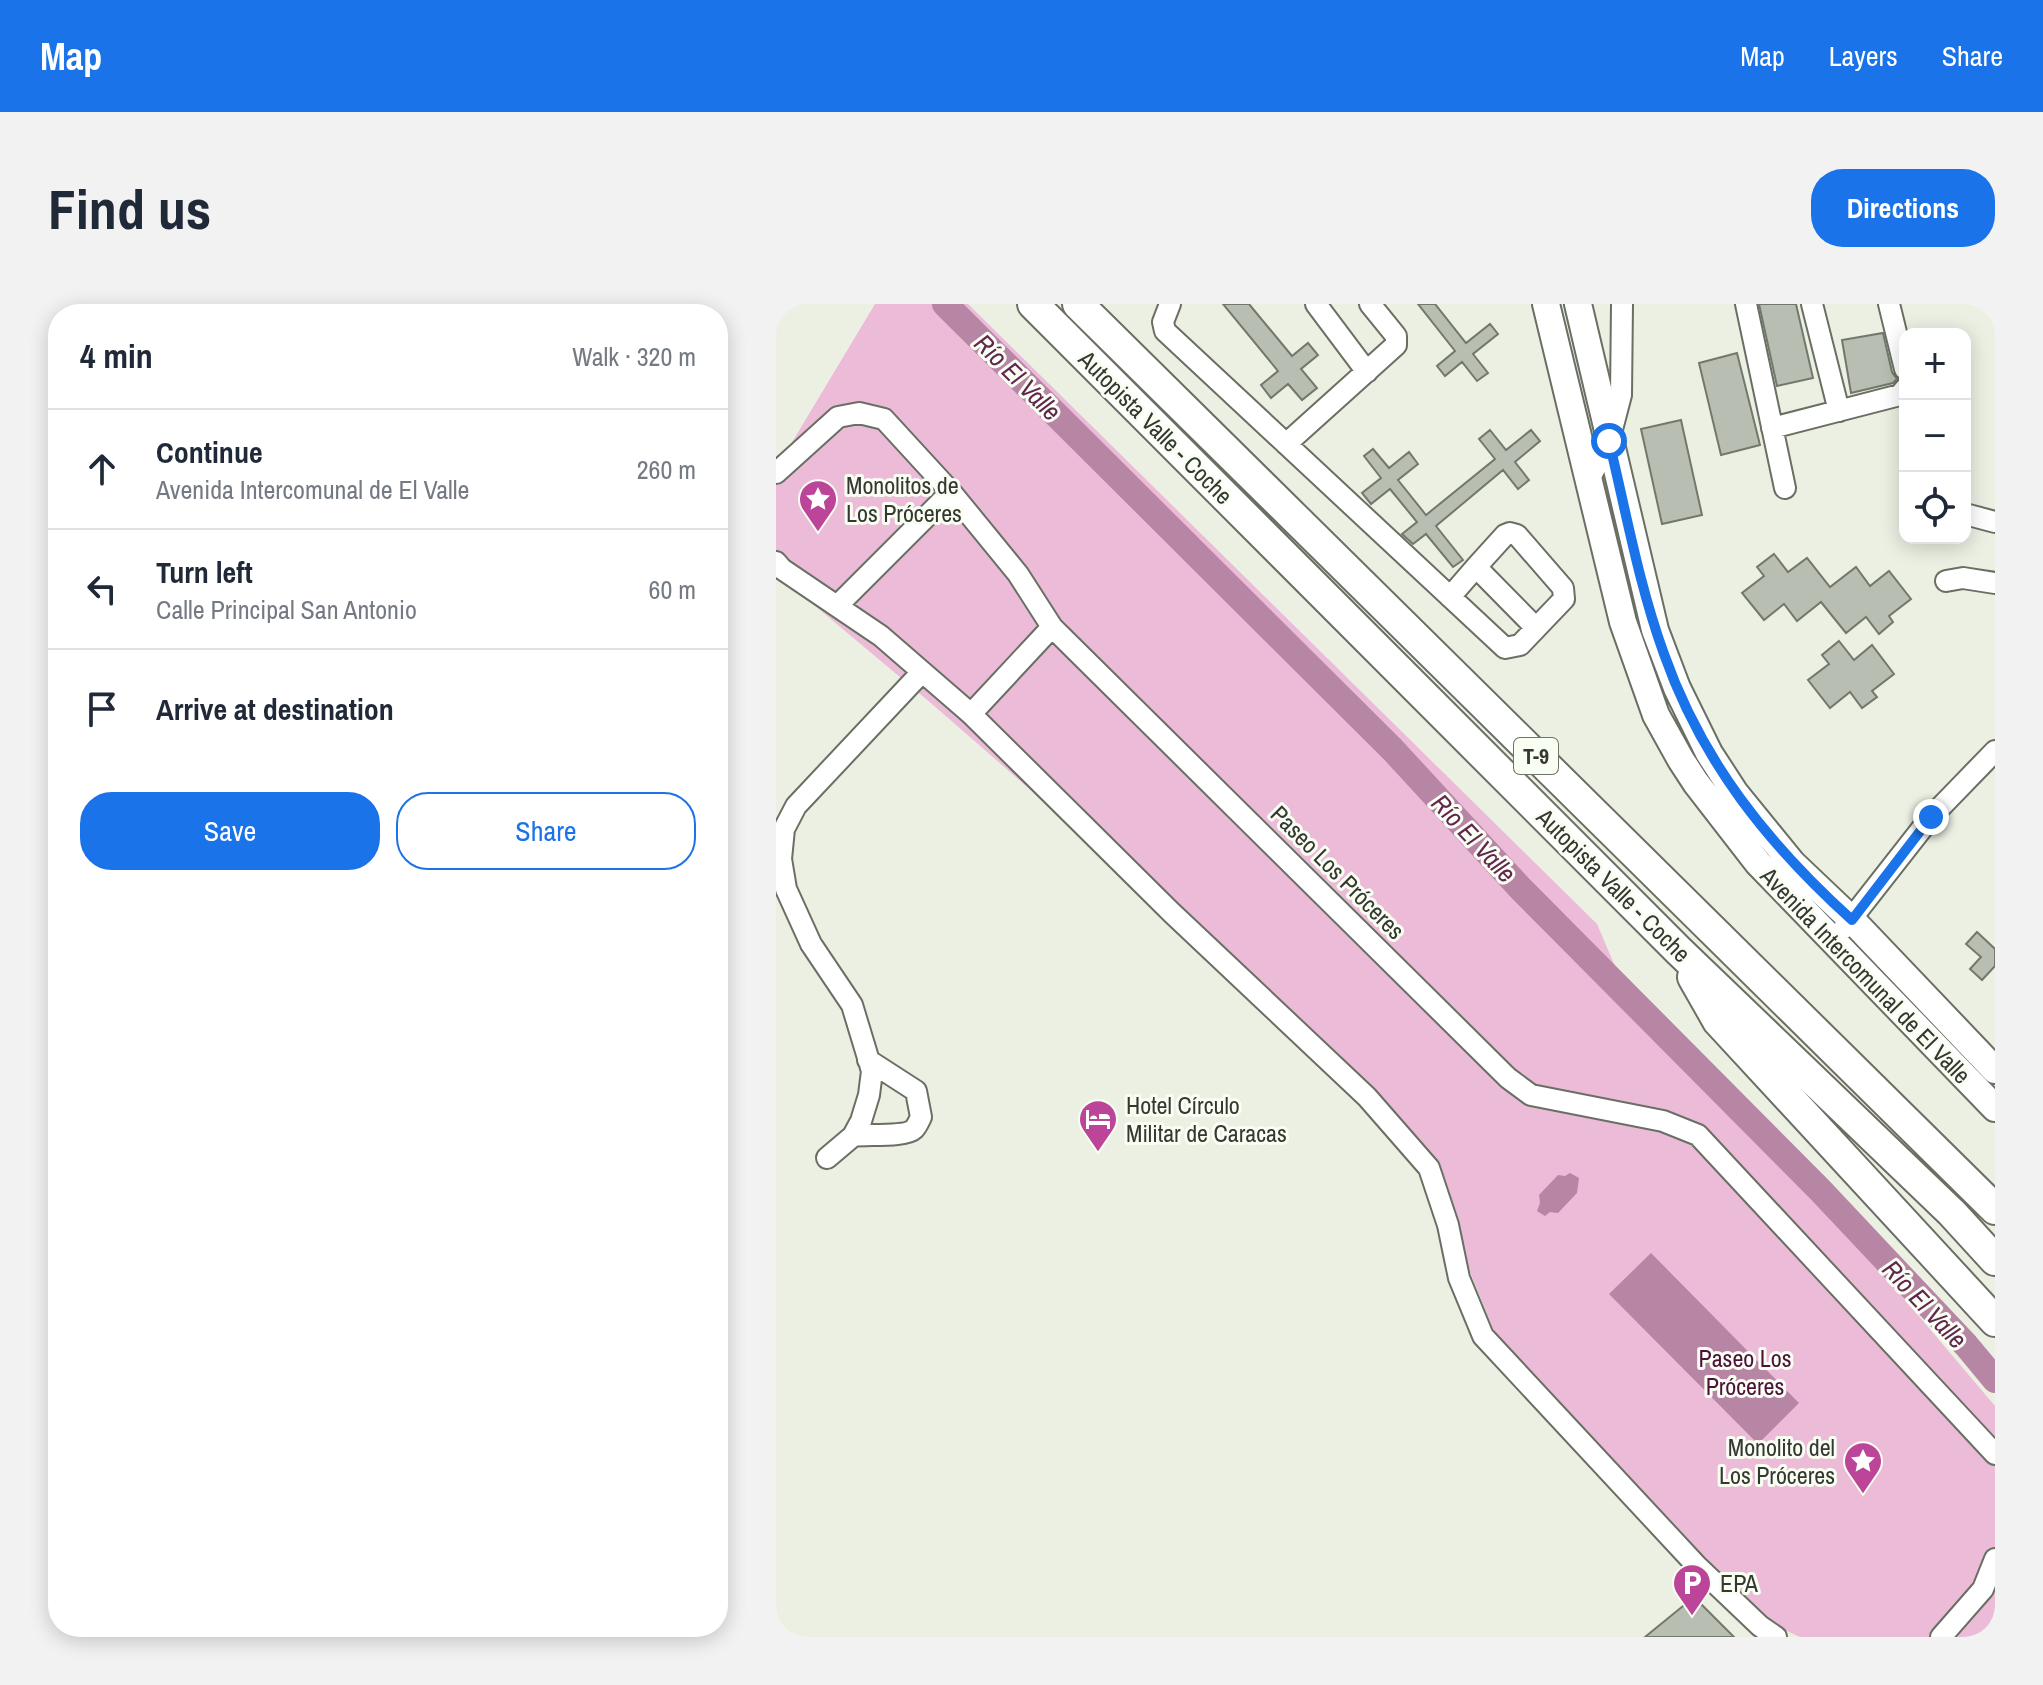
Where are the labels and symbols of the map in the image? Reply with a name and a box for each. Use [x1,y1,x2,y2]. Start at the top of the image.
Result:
water label: Río El Valle [967,326,1069,428]
street label: Autopista Valle - Coche [1071,342,1240,511]
route start [1591,423,1627,459]
place label: Monolitos de Los Próceres [846,469,962,529]
place icon: Monolitos de Los Próceres [797,478,839,533]
road number: T-9 [1514,738,1558,774]
water label: Río El Valle [1424,786,1524,890]
street label: Paseo Los Próceres [1264,798,1412,946]
route end [1913,799,1949,835]
street label: Autopista Valle - Coche [1529,800,1698,969]
street label: Avenida Intercomunal de El Valle [1753,859,1978,1090]
place label: Hotel Círculo Militar de Caracas [1126,1089,1287,1149]
hotel icon: Hotel Círculo Militar de Caracas [1077,1098,1119,1153]
water label: Río El Valle [1875,1252,1975,1356]
park label: Paseo Los Próceres [1699,1342,1792,1402]
place label: Monolito del Los Próceres [1719,1431,1835,1491]
place icon: Monolito del Los Próceres [1842,1440,1884,1495]
parking icon: EPA [1671,1562,1713,1617]
place label: EPA [1720,1567,1759,1599]

